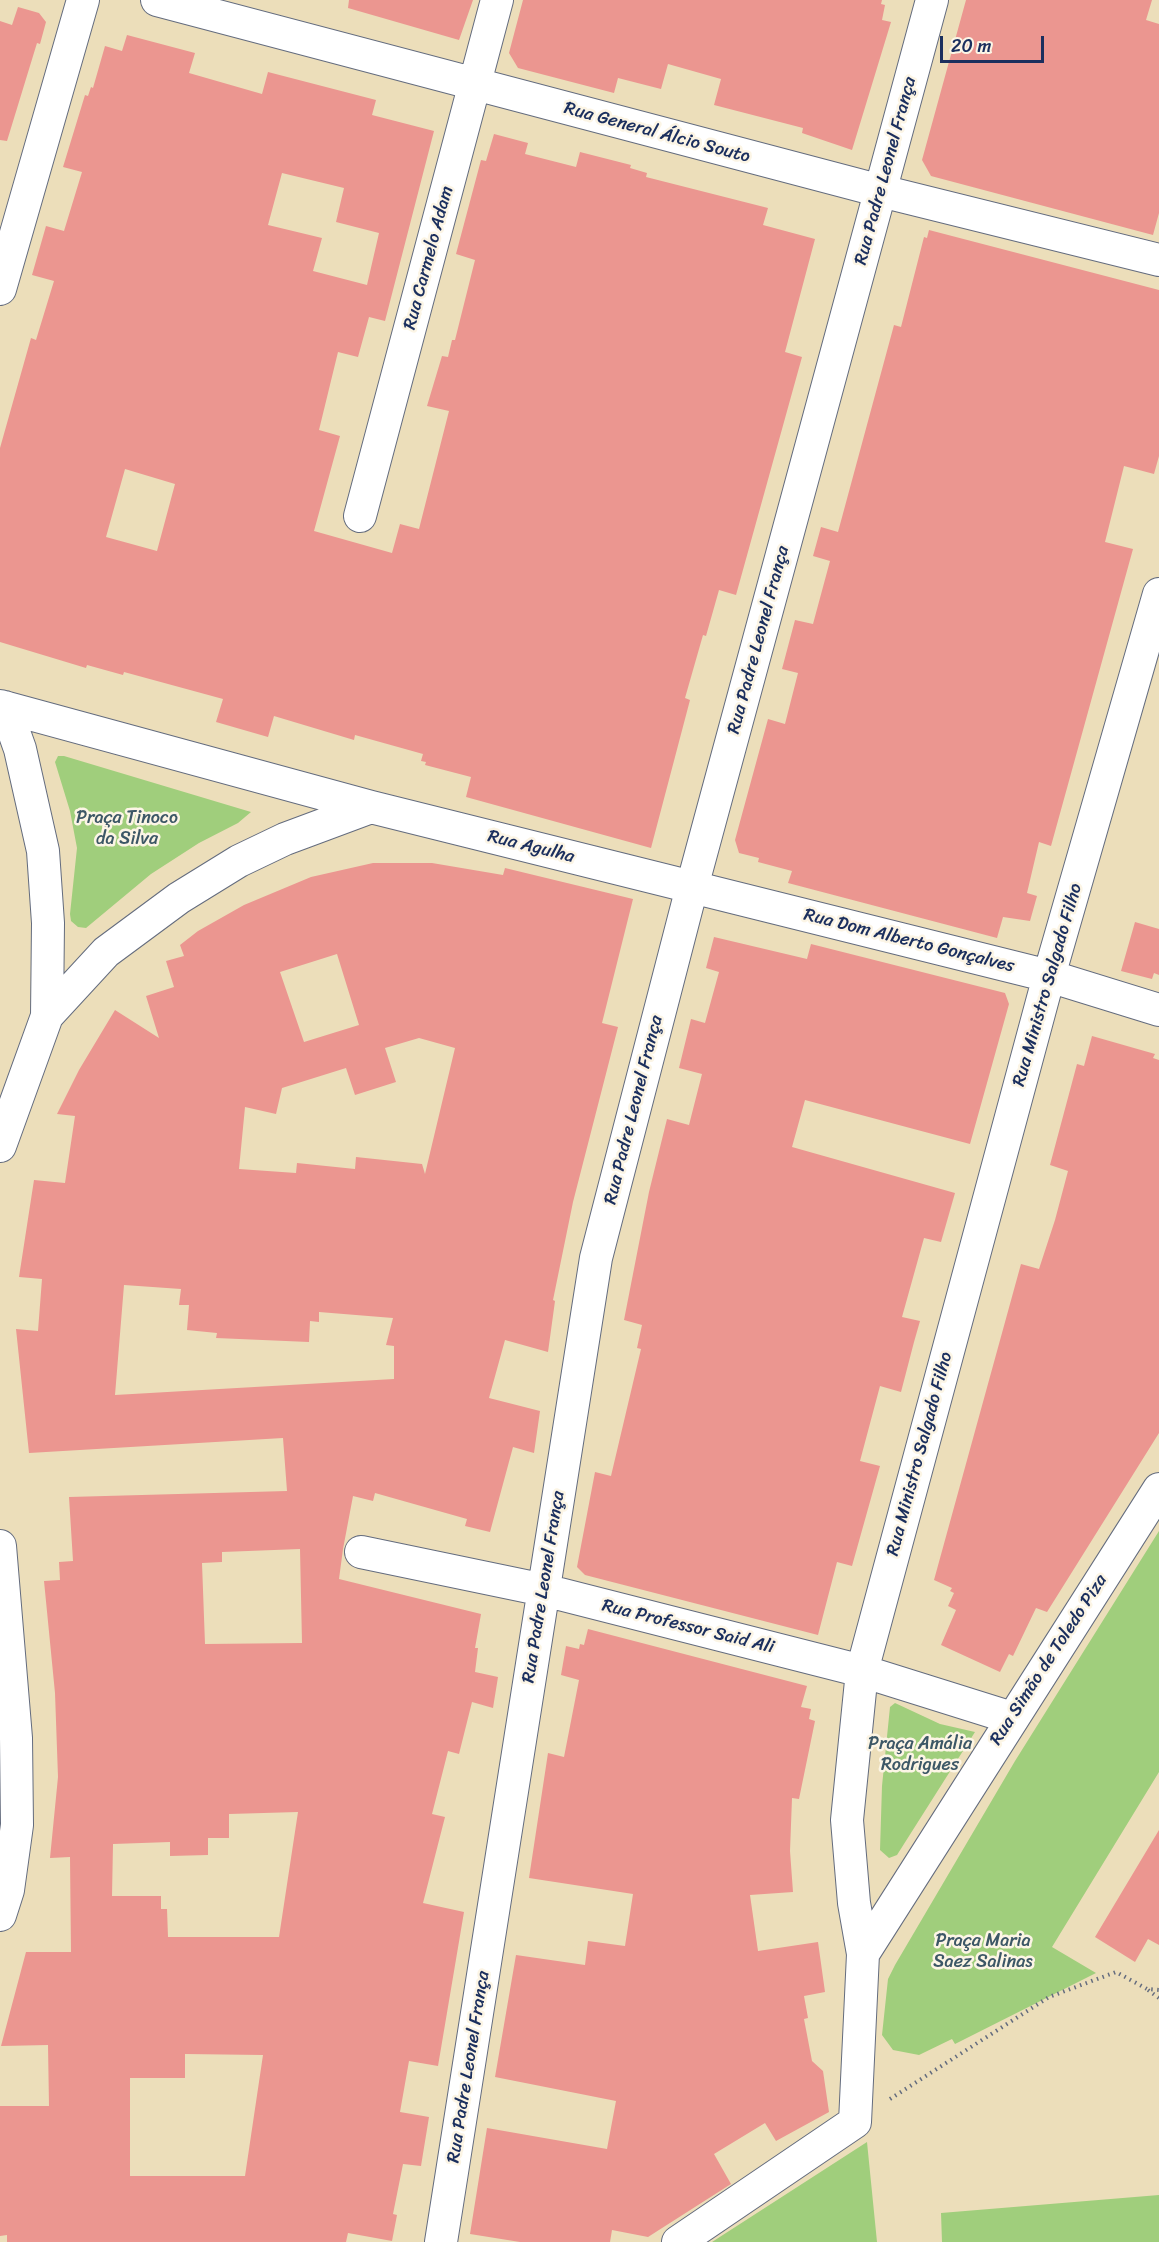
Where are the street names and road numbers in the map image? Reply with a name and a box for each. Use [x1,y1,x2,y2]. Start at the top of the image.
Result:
street label: Rua Padre Leonel França [850,75,922,267]
street label: Rua General Álcio Souto [562,98,752,168]
street label: Rua Carmelo Adam [399,184,459,332]
street label: Rua Padre Leonel França [723,544,795,736]
street label: Rua Agulha [485,826,577,868]
street label: Rua Ministro Salgado Filho [1009,881,1087,1089]
street label: Rua Dom Alberto Gonçalves [802,904,1016,978]
street label: Rua Padre Leonel França [600,1013,668,1207]
street label: Rua Ministro Salgado Filho [882,1350,958,1558]
street label: Rua Padre Leonel França [518,1490,570,1684]
street label: Rua Simão de Toledo Piza [986,1571,1112,1749]
street label: Rua Professor Said Ali [600,1595,776,1659]
street label: Rua Padre Leonel França [443,1970,495,2164]

